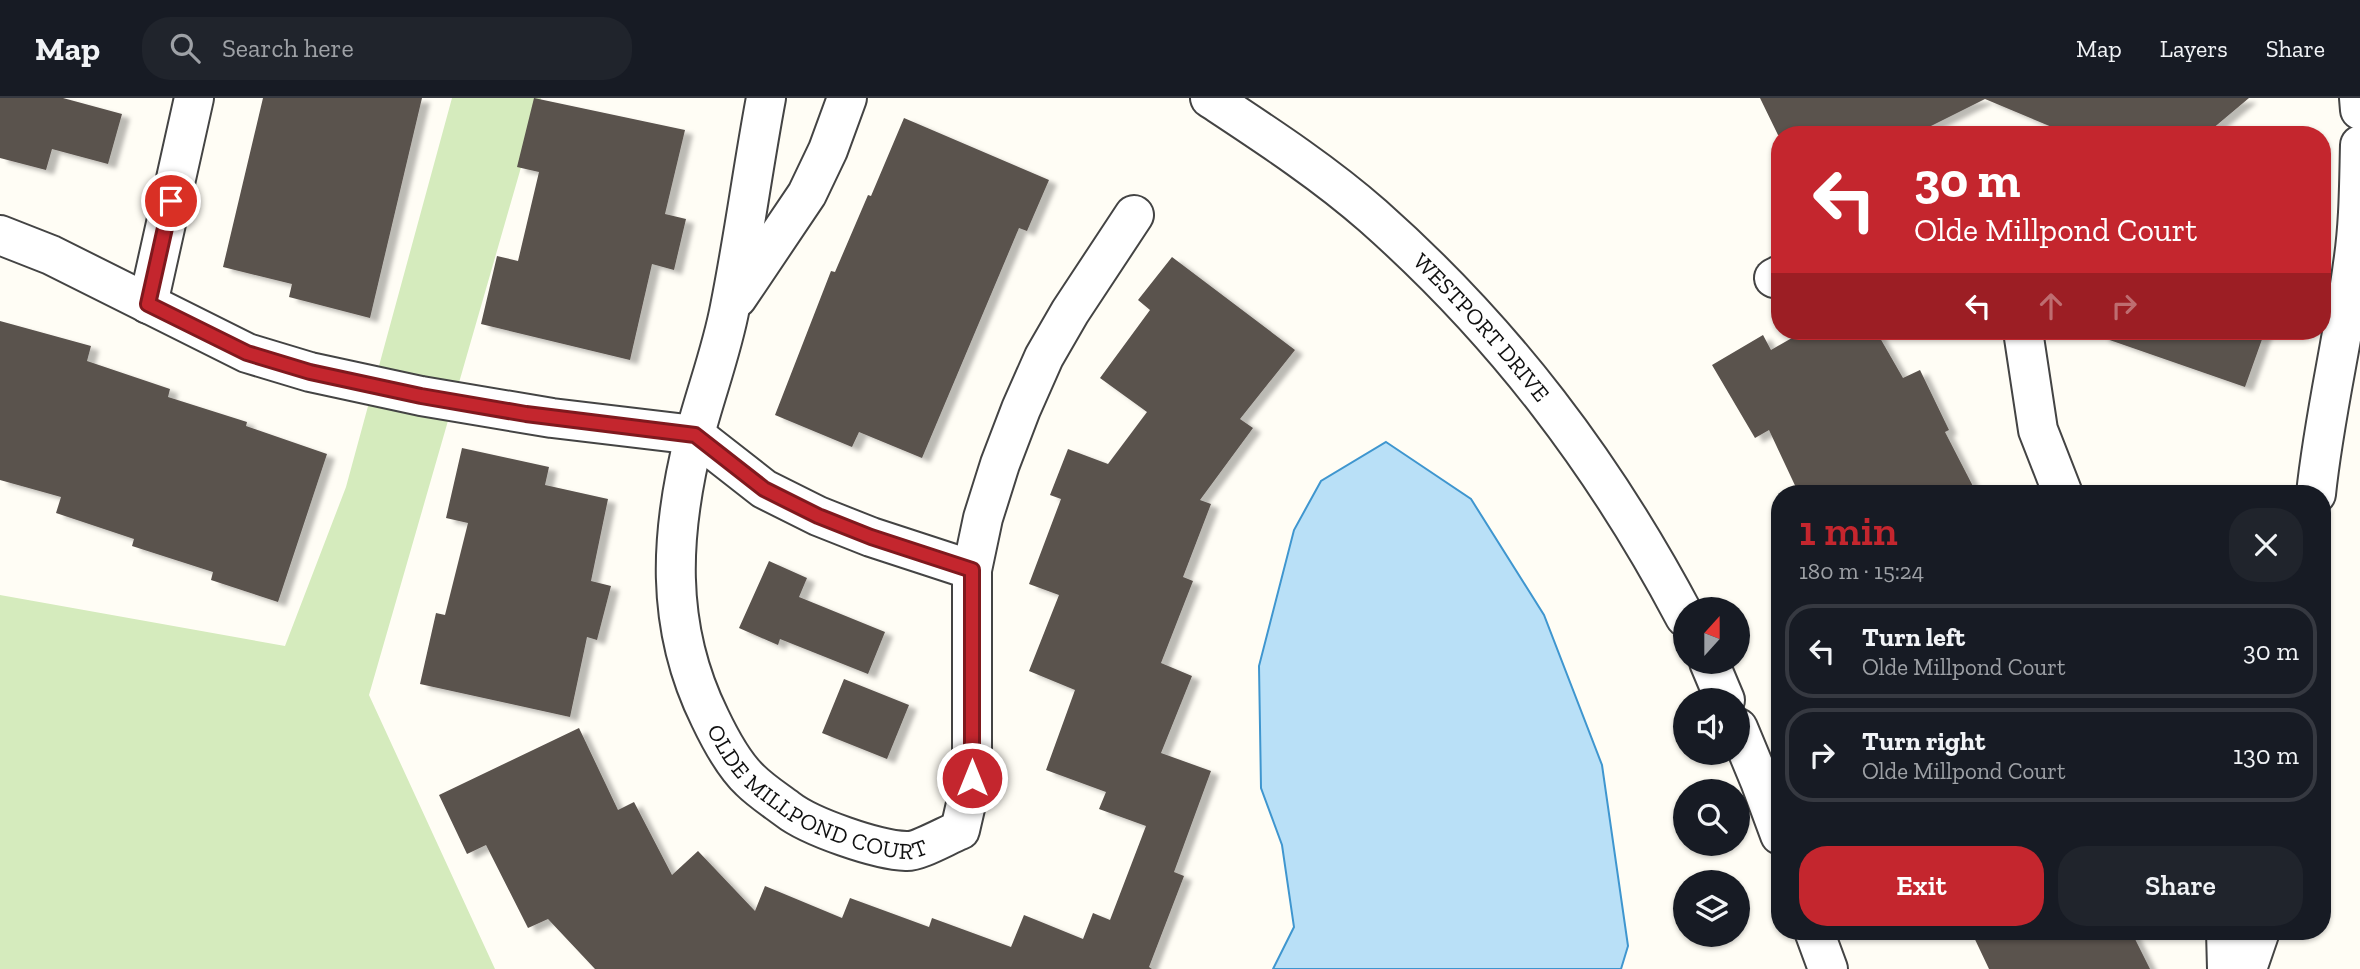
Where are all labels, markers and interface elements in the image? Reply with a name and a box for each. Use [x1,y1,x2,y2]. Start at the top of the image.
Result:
search box [142,17,632,80]
text: Map [35,29,100,68]
icon: search [166,29,204,67]
text: Search here [222,32,354,64]
text: Map [2076,34,2122,63]
text: Layers [2160,34,2228,63]
text: Share [2266,34,2325,63]
text: 30 m [1914,151,2020,210]
icon: left [1799,154,1890,245]
pin [141,171,201,231]
icon: arrive [152,182,190,220]
text: Olde Millpond Court [1914,211,2197,249]
street label: WESTPORT DRIVE [1408,247,1556,407]
icon: left [1959,287,1997,325]
icon: ahead [2032,287,2070,325]
icon: right [2105,287,2143,325]
text: 1 min [1799,505,1898,556]
button: close [2229,508,2303,582]
text: 180 m · 15:24 [1799,557,1924,585]
north arrow [1673,597,1750,674]
map controls [1673,597,1750,947]
text: Turn left [1862,621,1965,653]
icon: left [1803,632,1841,670]
text: 30 m [2243,635,2299,667]
text: Olde Millpond Court [1862,653,2065,681]
button: sound [1673,688,1750,765]
street label: OLDE MILLPOND COURT [701,719,931,865]
text: Turn right [1862,725,1985,757]
icon: right [1803,736,1841,774]
text: 130 m [2233,739,2299,771]
position arrow [935,741,1009,815]
text: Olde Millpond Court [1862,757,2065,785]
button: search [1673,779,1750,856]
button: Exit [1799,846,2044,926]
button: Share [2058,846,2303,926]
button: layers [1673,870,1750,947]

